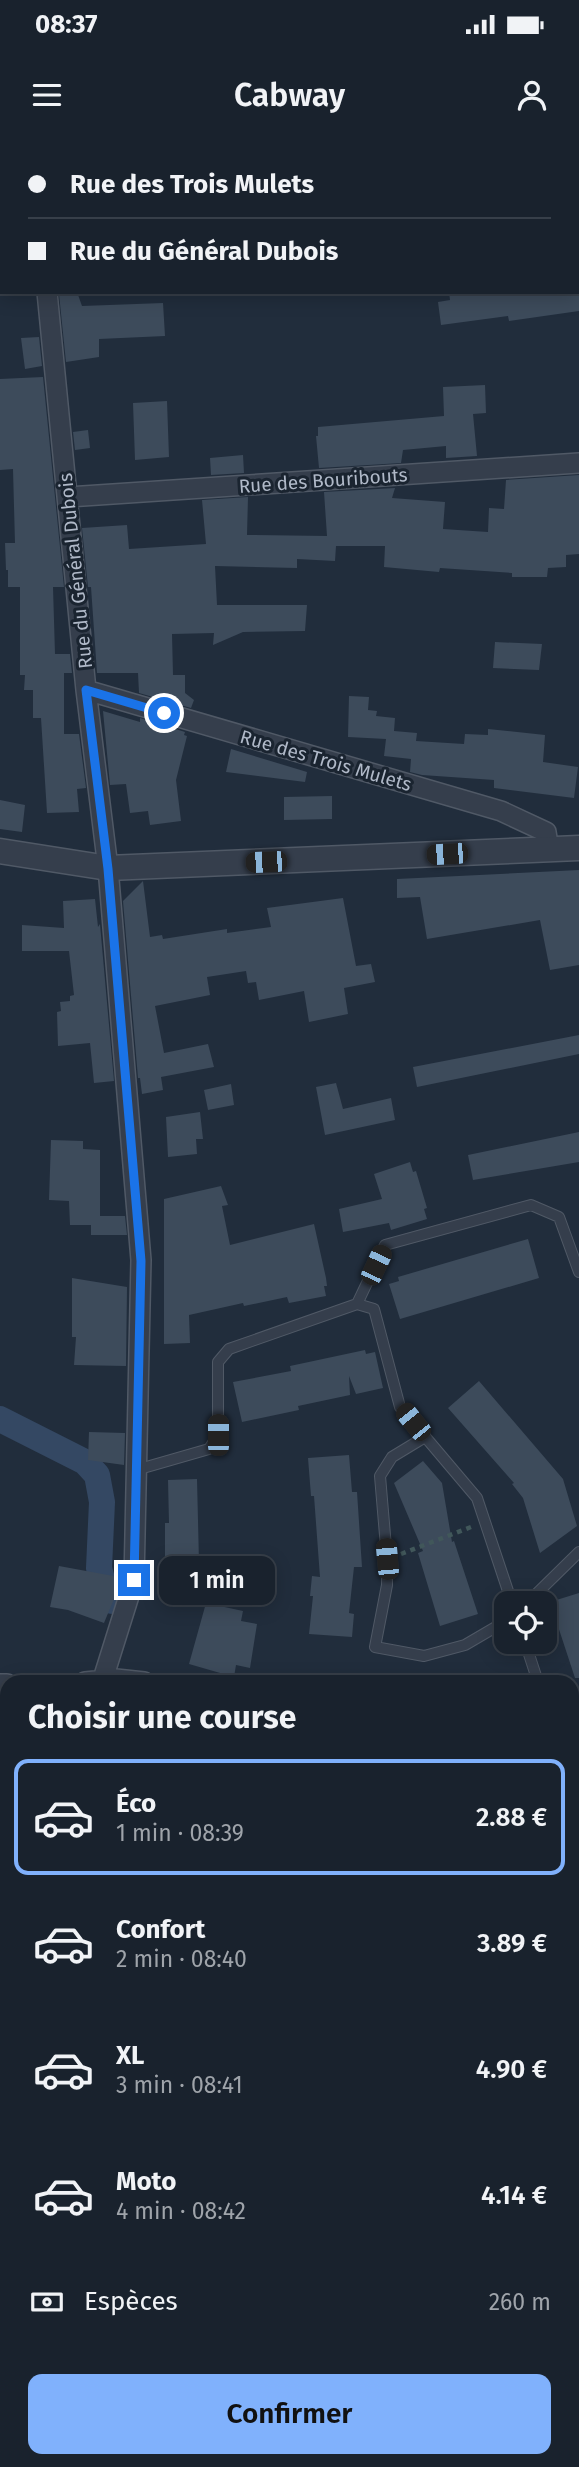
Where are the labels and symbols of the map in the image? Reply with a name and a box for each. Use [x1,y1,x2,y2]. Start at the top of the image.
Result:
street label: Rue des Bouribouts [238,463,408,498]
street label: Rue du Général Dubois [54,472,97,670]
route start [148,697,180,729]
street label: Rue des Trois Mulets [237,725,414,796]
car [426,842,469,866]
car [245,851,288,873]
car [358,1242,395,1288]
car [392,1399,435,1445]
car [208,1414,229,1456]
car [375,1537,400,1581]
callout: 1 min [158,1556,274,1604]
route end [118,1564,150,1596]

